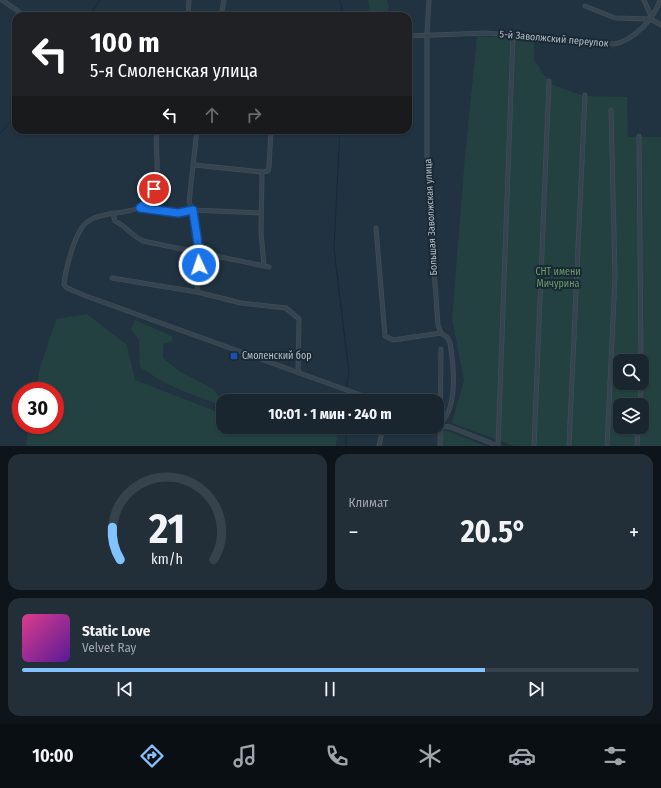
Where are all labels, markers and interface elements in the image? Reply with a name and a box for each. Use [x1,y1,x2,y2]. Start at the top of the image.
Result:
text: 100 m [90,26,160,59]
icon: left [24,28,76,80]
street label: 5-й Заволжский переулок [499,28,609,50]
text: 5-я Смоленская улица [90,60,258,82]
icon: left [159,104,181,126]
icon: ahead [201,104,223,126]
icon: right [243,104,265,126]
street label: Большая Заволжская улица [422,158,440,276]
pin [137,172,171,206]
icon: arrive [143,178,165,200]
position arrow [178,244,220,286]
park label: СНТ имени Мичурина [535,266,581,290]
place label: Смоленский бор [242,350,312,362]
marker: Смоленский бор [229,351,239,361]
map controls [613,354,649,434]
button: search [613,354,649,390]
speed limit sign: 30 [12,382,64,434]
button: layers [613,398,649,434]
text: 10:01 · 1 мин · 240 m [268,405,392,423]
text: Климат [349,495,388,510]
text: 21 [148,504,185,554]
text: 20.5° [461,514,527,550]
text: − [349,519,358,546]
text: + [629,519,639,546]
text: km/h [151,551,183,568]
text: Static Love [82,622,150,640]
text: Velvet Ray [82,640,136,655]
icon: previous [114,678,136,700]
icon: pause [319,678,341,700]
icon: next [525,678,547,700]
icon: directions [138,742,166,770]
icon: music [231,742,259,770]
icon: phone [323,742,351,770]
icon: climate [416,742,444,770]
icon: car [508,742,536,770]
icon: filters [601,742,629,770]
text: 10:00 [32,745,74,767]

